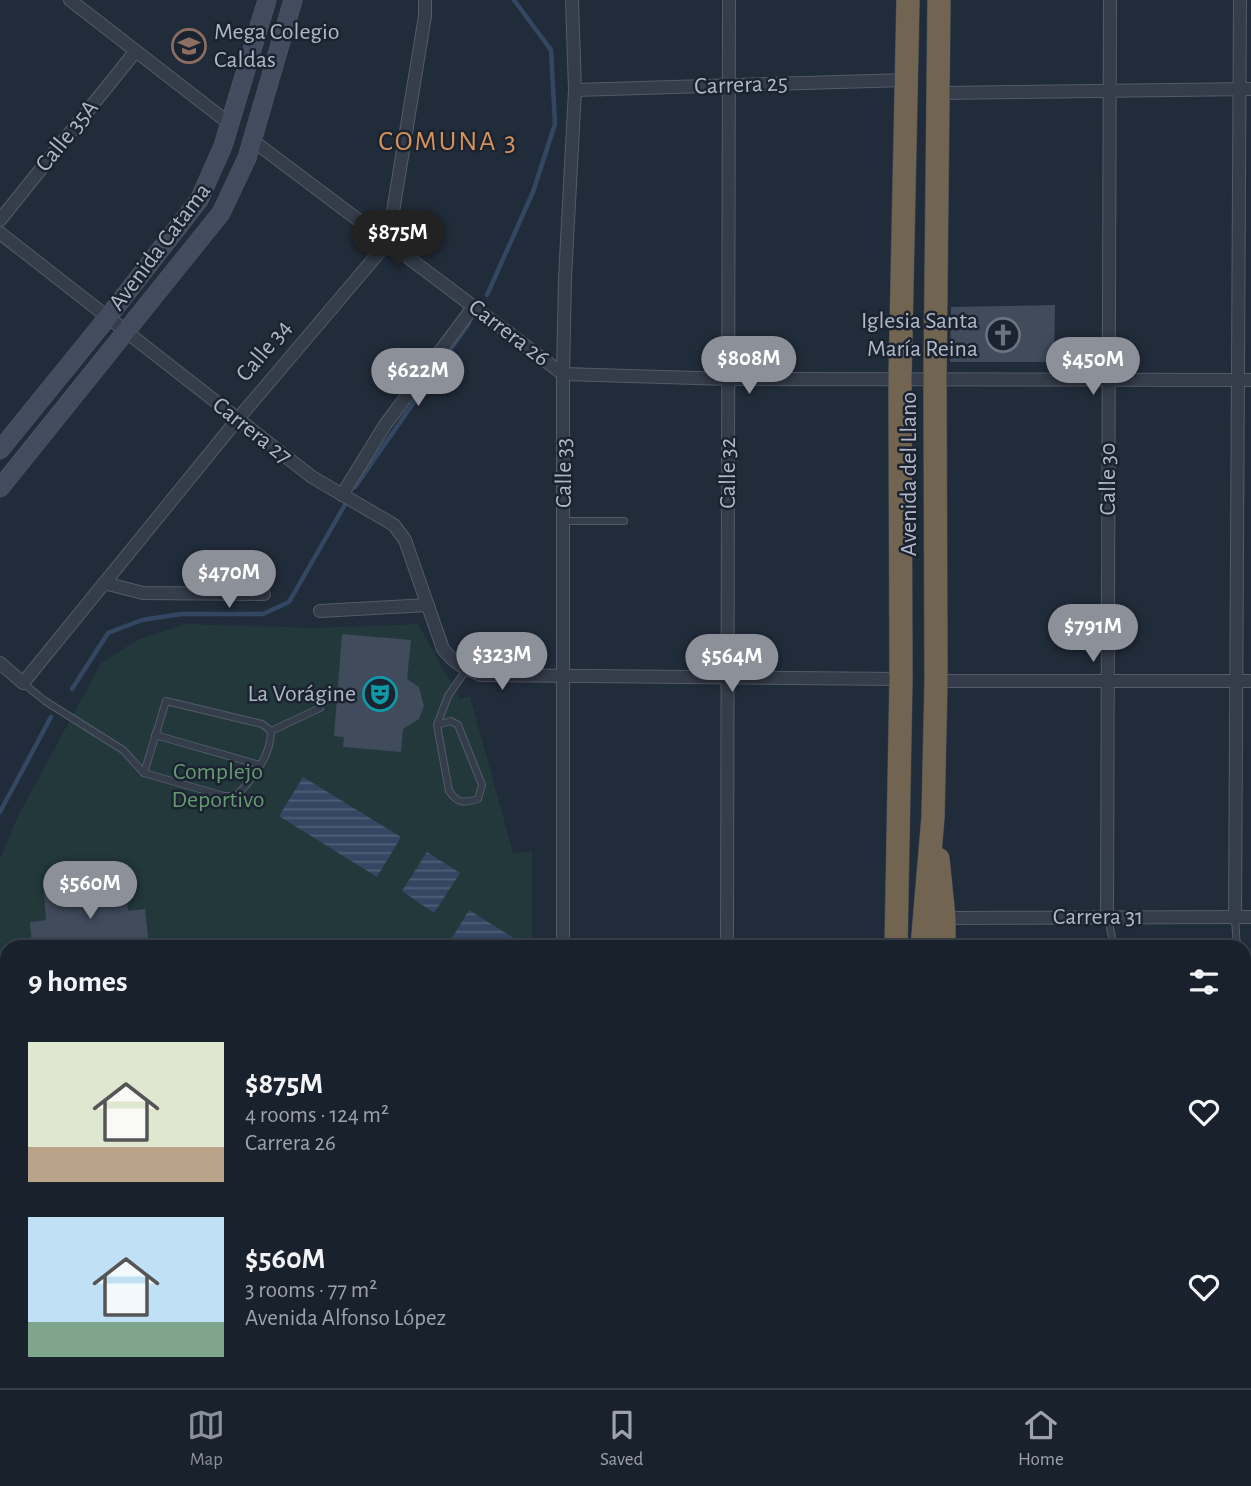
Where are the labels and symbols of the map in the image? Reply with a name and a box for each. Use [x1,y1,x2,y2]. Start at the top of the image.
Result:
place label: Mega Colegio Caldas [214,20,340,72]
school or university icon: Mega Colegio Caldas [170,27,208,65]
street label: Carrera 25 [694,71,788,99]
street label: Calle 35A [31,96,103,176]
district label: COMUNA 3 [378,128,518,156]
street label: Avenida Catama [105,179,215,315]
pin: $875M [349,210,447,270]
street label: Carrera 26 [464,295,554,371]
place label: Iglesia Santa María Reina [861,309,978,361]
street label: Calle 34 [232,316,296,386]
church icon: Iglesia Santa María Reina [984,316,1022,354]
pin: $808M [700,336,798,396]
pin: $450M [1044,338,1142,397]
pin: $622M [369,348,467,408]
street label: Avenida del Llano [897,392,921,556]
street label: Carrera 27 [208,393,296,469]
street label: Calle 32 [716,437,740,509]
street label: Calle 33 [552,438,576,508]
street label: Calle 30 [1096,442,1120,516]
pin: $470M [180,550,278,610]
pin: $791M [1044,604,1142,664]
pin: $323M [453,632,551,692]
pin: $564M [683,634,781,694]
theatre icon: La Vorágine [361,675,399,713]
place label: La Vorágine [247,682,356,706]
park label: Complejo Deportivo [171,760,265,812]
pin: $560M [41,862,139,921]
street label: Carrera 31 [1053,905,1143,929]

